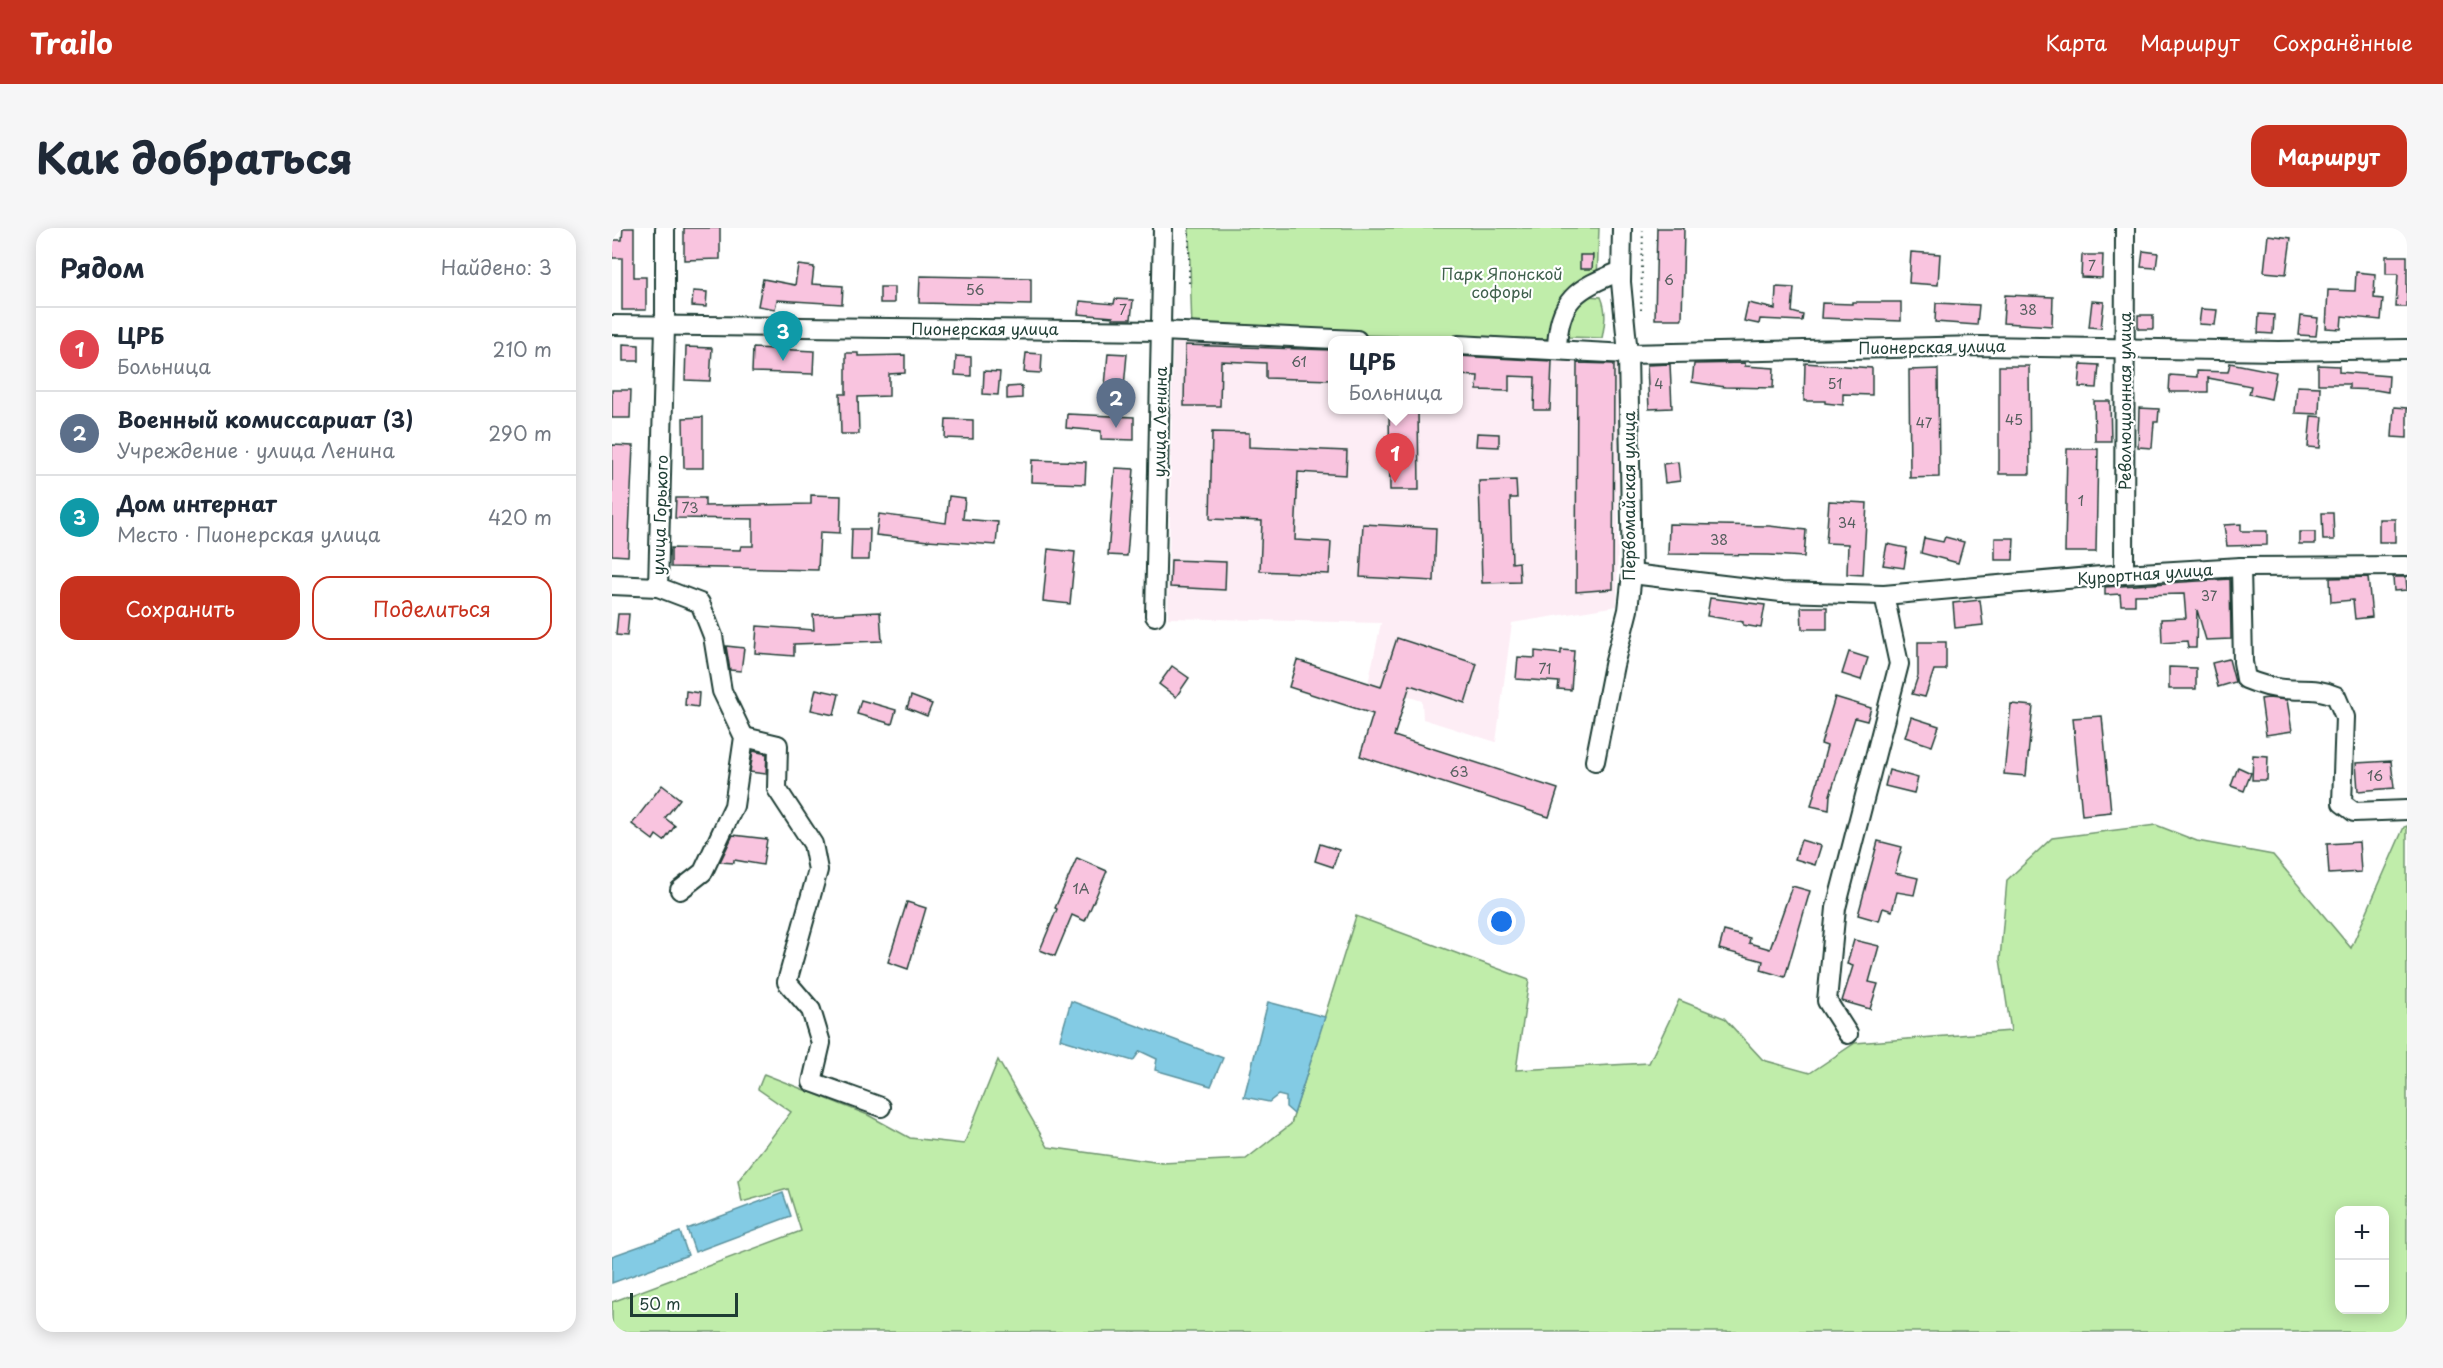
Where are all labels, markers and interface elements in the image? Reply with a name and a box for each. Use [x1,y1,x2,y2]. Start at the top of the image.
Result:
text: Trailo [30,21,113,64]
text: Карта [2046,26,2107,58]
text: Маршрут [2140,26,2240,58]
text: Сохранённые [2273,26,2413,58]
text: Как добраться [36,125,353,188]
button: Маршрут [2251,125,2407,187]
text: Рядом [60,248,145,287]
text: Найдено: 3 [441,252,552,282]
house number: 7 [2088,255,2096,276]
park label: Парк Японской софоры [1441,261,1563,303]
house number: 6 [1664,269,1674,290]
house number: 56 [966,279,985,300]
house number: 7 [1119,299,1127,320]
house number: 38 [2019,299,2037,320]
pin: 3 [764,312,802,361]
street label: Революционная улица [2112,312,2136,490]
street label: Пионерская улица [911,316,1059,340]
text: ЦРБ [117,318,164,351]
street label: Пионерская улица [1858,333,2006,359]
text: 1 [75,334,84,364]
text: 210 m [493,334,552,364]
popup [1328,336,1463,414]
text: ЦРБ [1349,344,1396,377]
text: Больница [117,351,211,381]
house number: 61 [1291,351,1307,372]
street label: улица Ленина [1146,366,1172,478]
house number: 4 [1654,373,1664,394]
house number: 51 [1828,373,1842,394]
text: Больница [1349,377,1442,407]
pin: 2 [1096,378,1136,428]
text: Военный комиссариат (3) [117,402,414,435]
house number: 45 [2005,409,2023,430]
street label: Первомайская улица [1616,411,1640,581]
house number: 47 [1916,412,1933,433]
text: 2 [72,418,87,448]
text: 290 m [488,418,552,448]
pin: 1 [1376,434,1414,483]
text: Учреждение · улица Ленина [117,435,395,465]
street label: улица Горького [645,454,673,576]
text: Дом интернат [117,486,277,519]
house number: 1 [2078,490,2084,511]
house number: 73 [682,497,698,518]
text: 3 [73,502,86,532]
text: 420 m [488,502,552,532]
house number: 34 [1838,512,1856,533]
text: Место · Пионерская улица [117,519,380,549]
house number: 38 [1710,529,1728,550]
street label: Курортная улица [2076,556,2214,590]
button: Сохранить [60,576,300,640]
button: Поделиться [312,576,552,640]
house number: 37 [2201,585,2218,606]
house number: 71 [1538,658,1552,679]
house number: 63 [1450,761,1468,782]
house number: 16 [2367,765,2383,786]
house number: 1А [1072,878,1090,899]
your location [1487,907,1516,936]
map controls [2335,1206,2389,1314]
button: + [2335,1206,2389,1260]
button: − [2335,1260,2389,1314]
scale bar [630,1290,738,1318]
text: 50 m [639,1291,680,1315]

